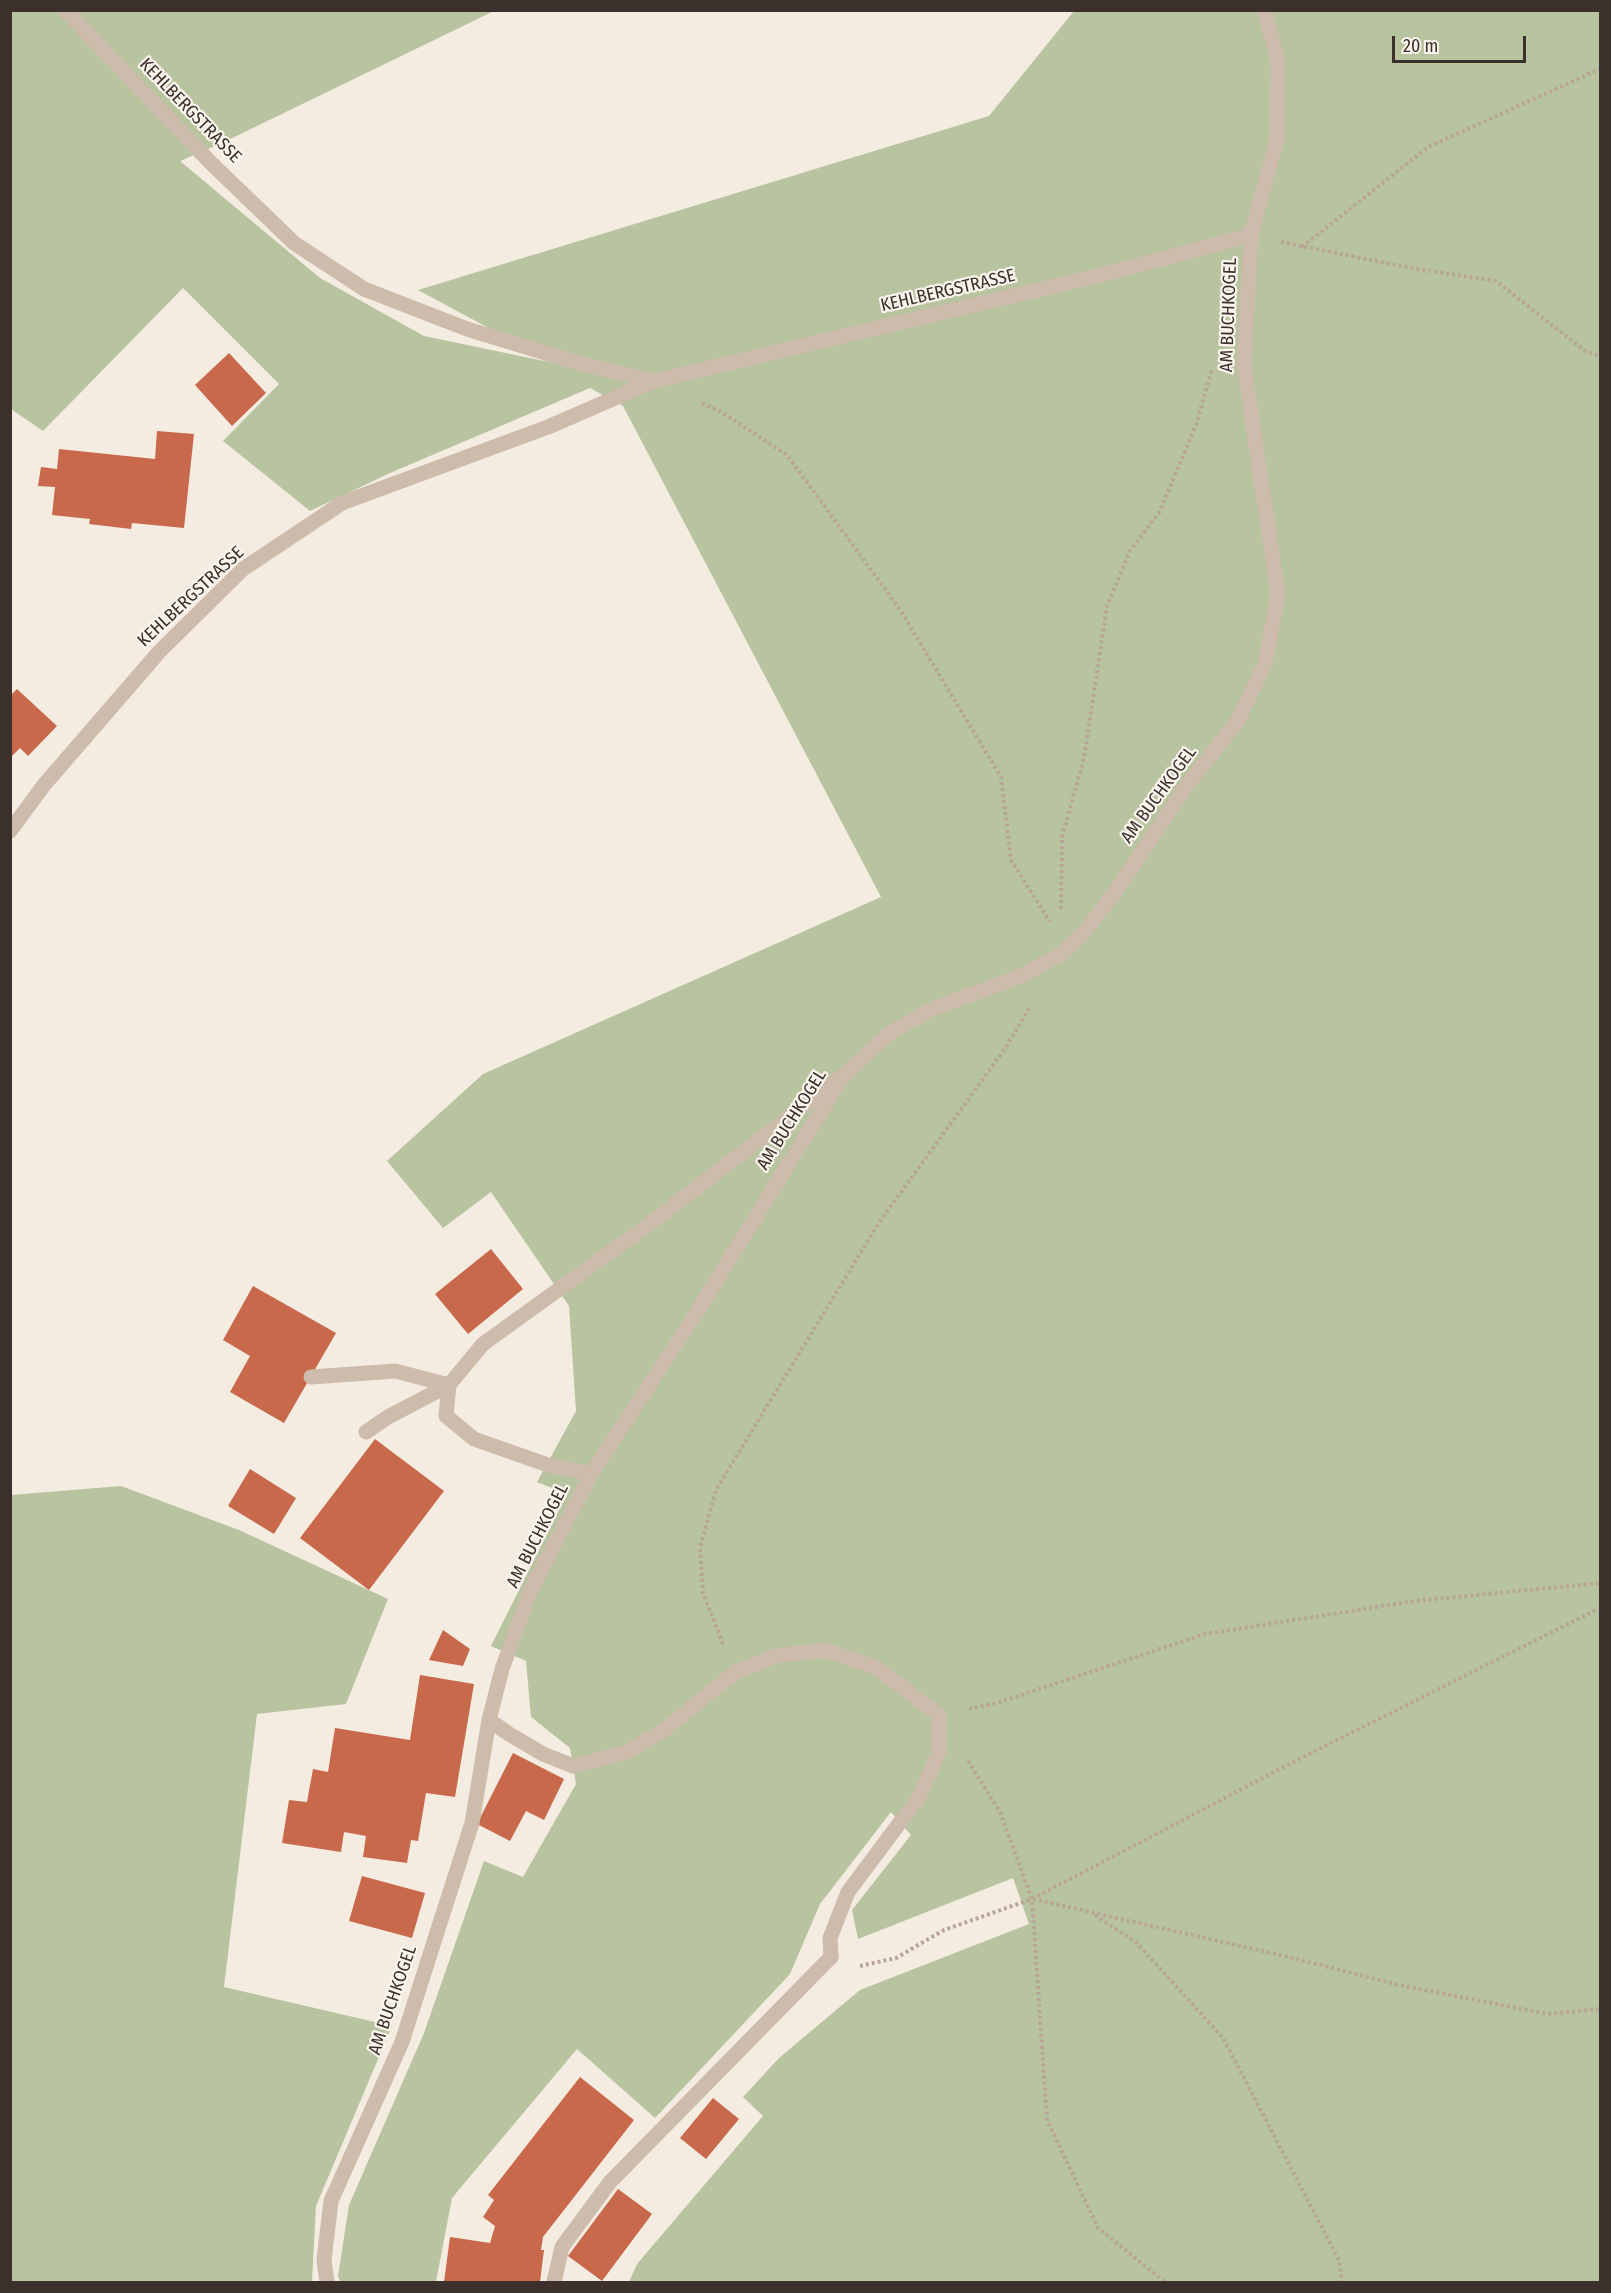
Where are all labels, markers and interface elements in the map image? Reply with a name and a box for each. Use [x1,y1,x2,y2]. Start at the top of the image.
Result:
scale bar [1395,24,1528,62]
text: 20 m [1403,35,1438,57]
street label: KEHLBERGSTRASSE [135,54,245,168]
street label: AM BUCHKOGEL [1216,258,1242,372]
street label: KEHLBERGSTRASSE [879,265,1017,317]
street label: KEHLBERGSTRASSE [133,542,249,652]
street label: AM BUCHKOGEL [1117,742,1201,848]
street label: AM BUCHKOGEL [753,1066,831,1174]
street label: AM BUCHKOGEL [502,1480,574,1592]
street label: AM BUCHKOGEL [364,1942,422,2058]

